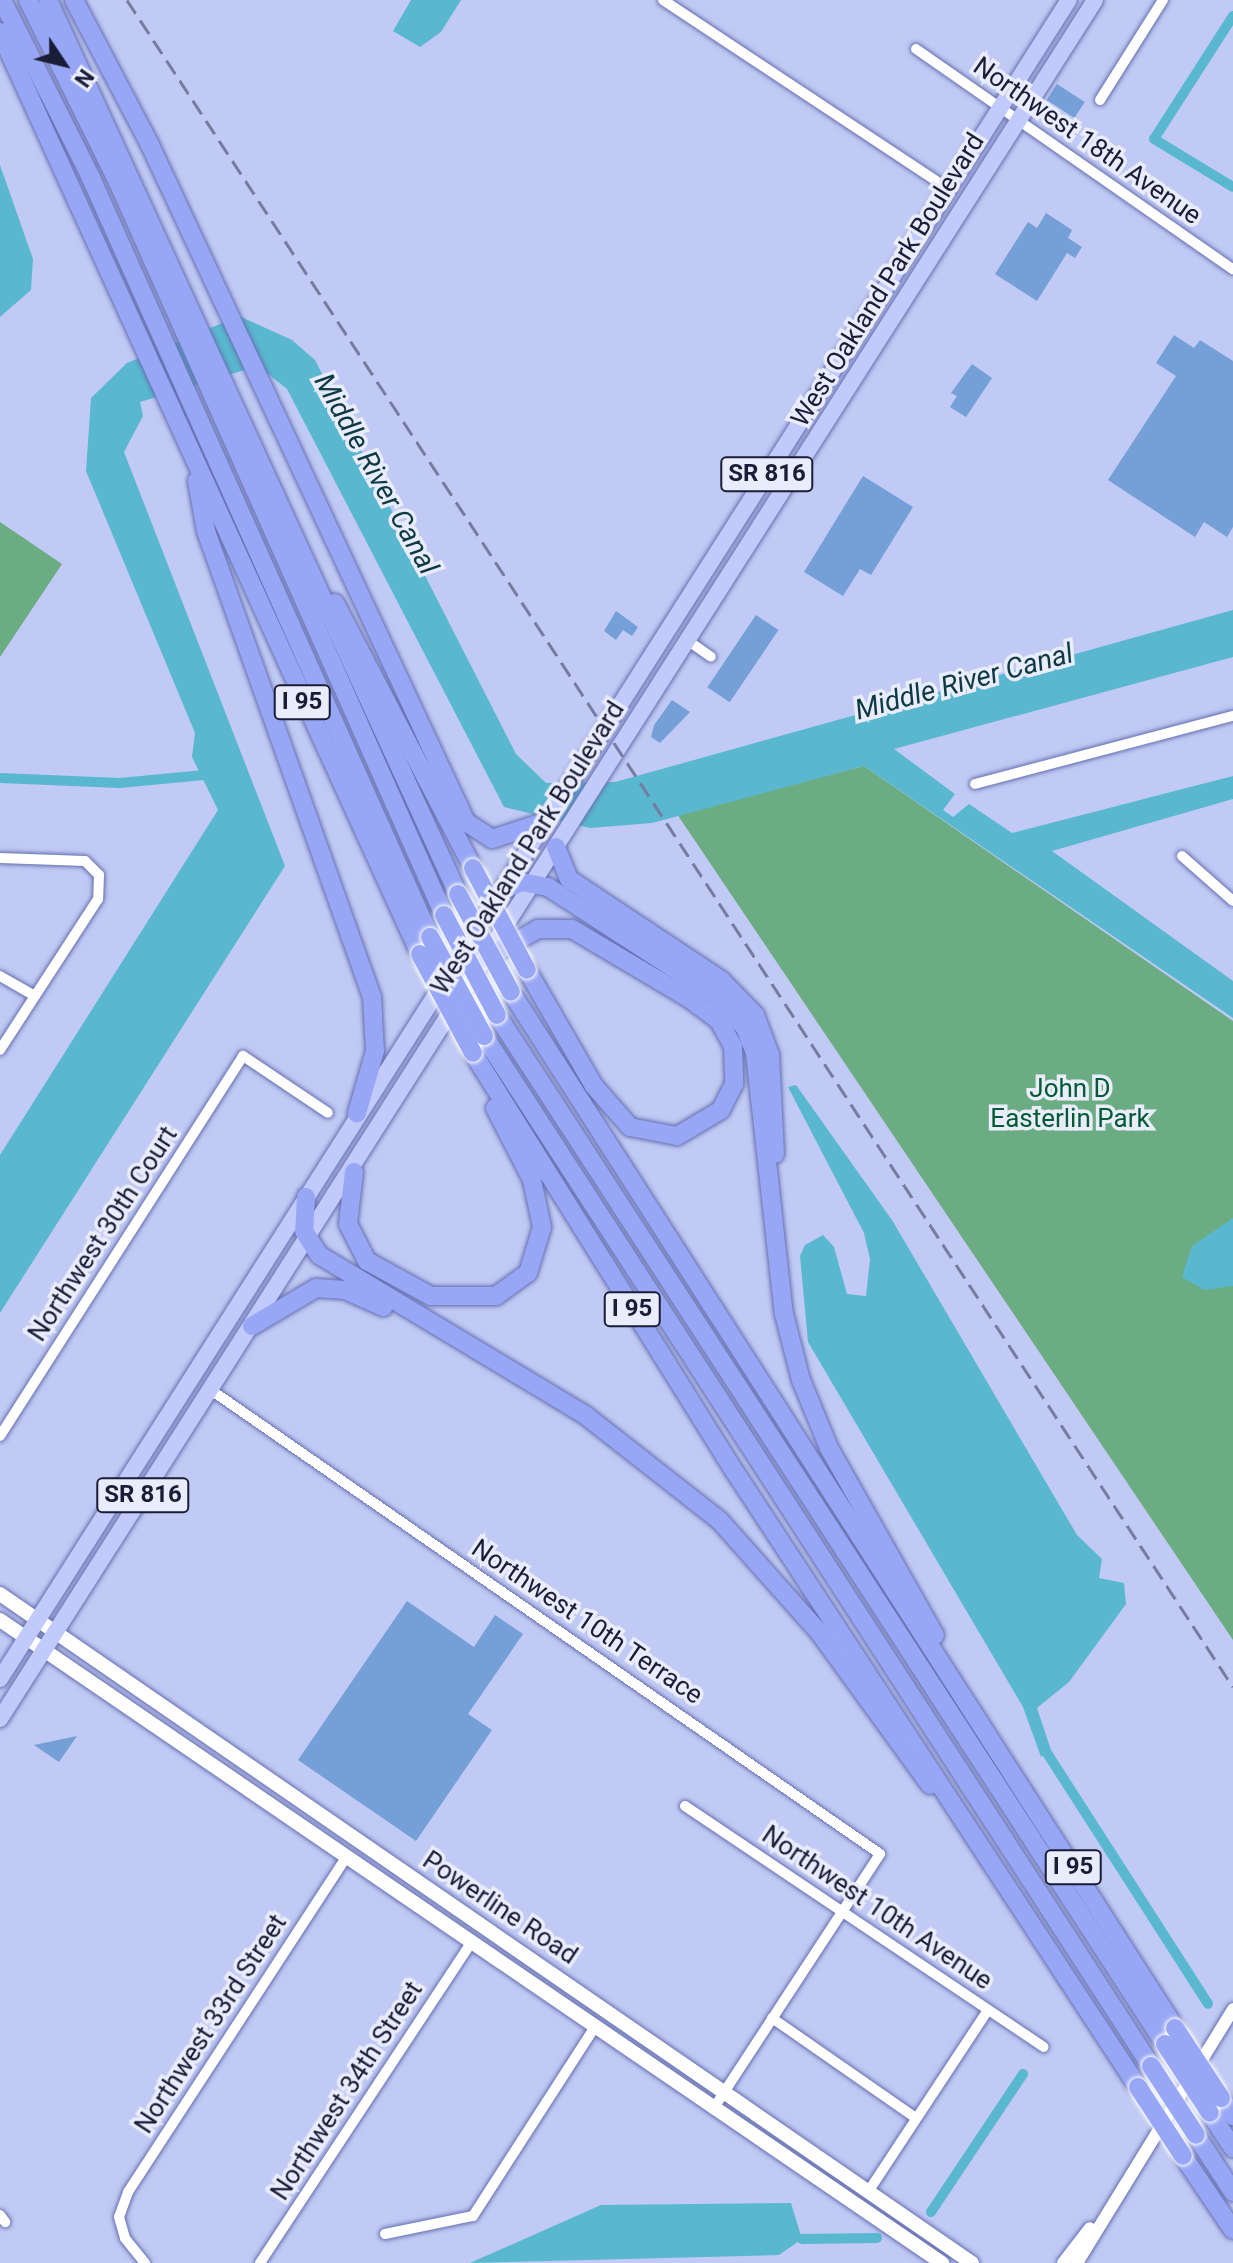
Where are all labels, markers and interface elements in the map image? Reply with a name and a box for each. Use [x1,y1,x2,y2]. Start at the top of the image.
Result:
north arrow [24,24,104,104]
street label: Northwest 18th Avenue [967,51,1207,231]
text: N [69,65,99,92]
street label: West Oakland Park Boulevard [785,128,991,432]
water label: Middle River Canal [307,368,445,580]
road number: SR 816 [719,454,815,494]
water label: Middle River Canal [851,637,1077,727]
road number: I 95 [272,682,332,722]
street label: West Oakland Park Boulevard [425,696,631,1000]
park label: John D Easterlin Park [990,1073,1150,1134]
street label: Northwest 30th Court [22,1121,184,1347]
road number: I 95 [602,1289,662,1329]
road number: SR 816 [95,1475,191,1515]
street label: Northwest 10th Terrace [465,1533,709,1711]
street label: Northwest 10th Avenue [756,1819,998,1997]
street label: Powerline Road [417,1845,583,1971]
road number: I 95 [1043,1847,1103,1887]
street label: Northwest 33rd Street [129,1909,293,2139]
street label: Northwest 34th Street [265,1976,429,2206]

